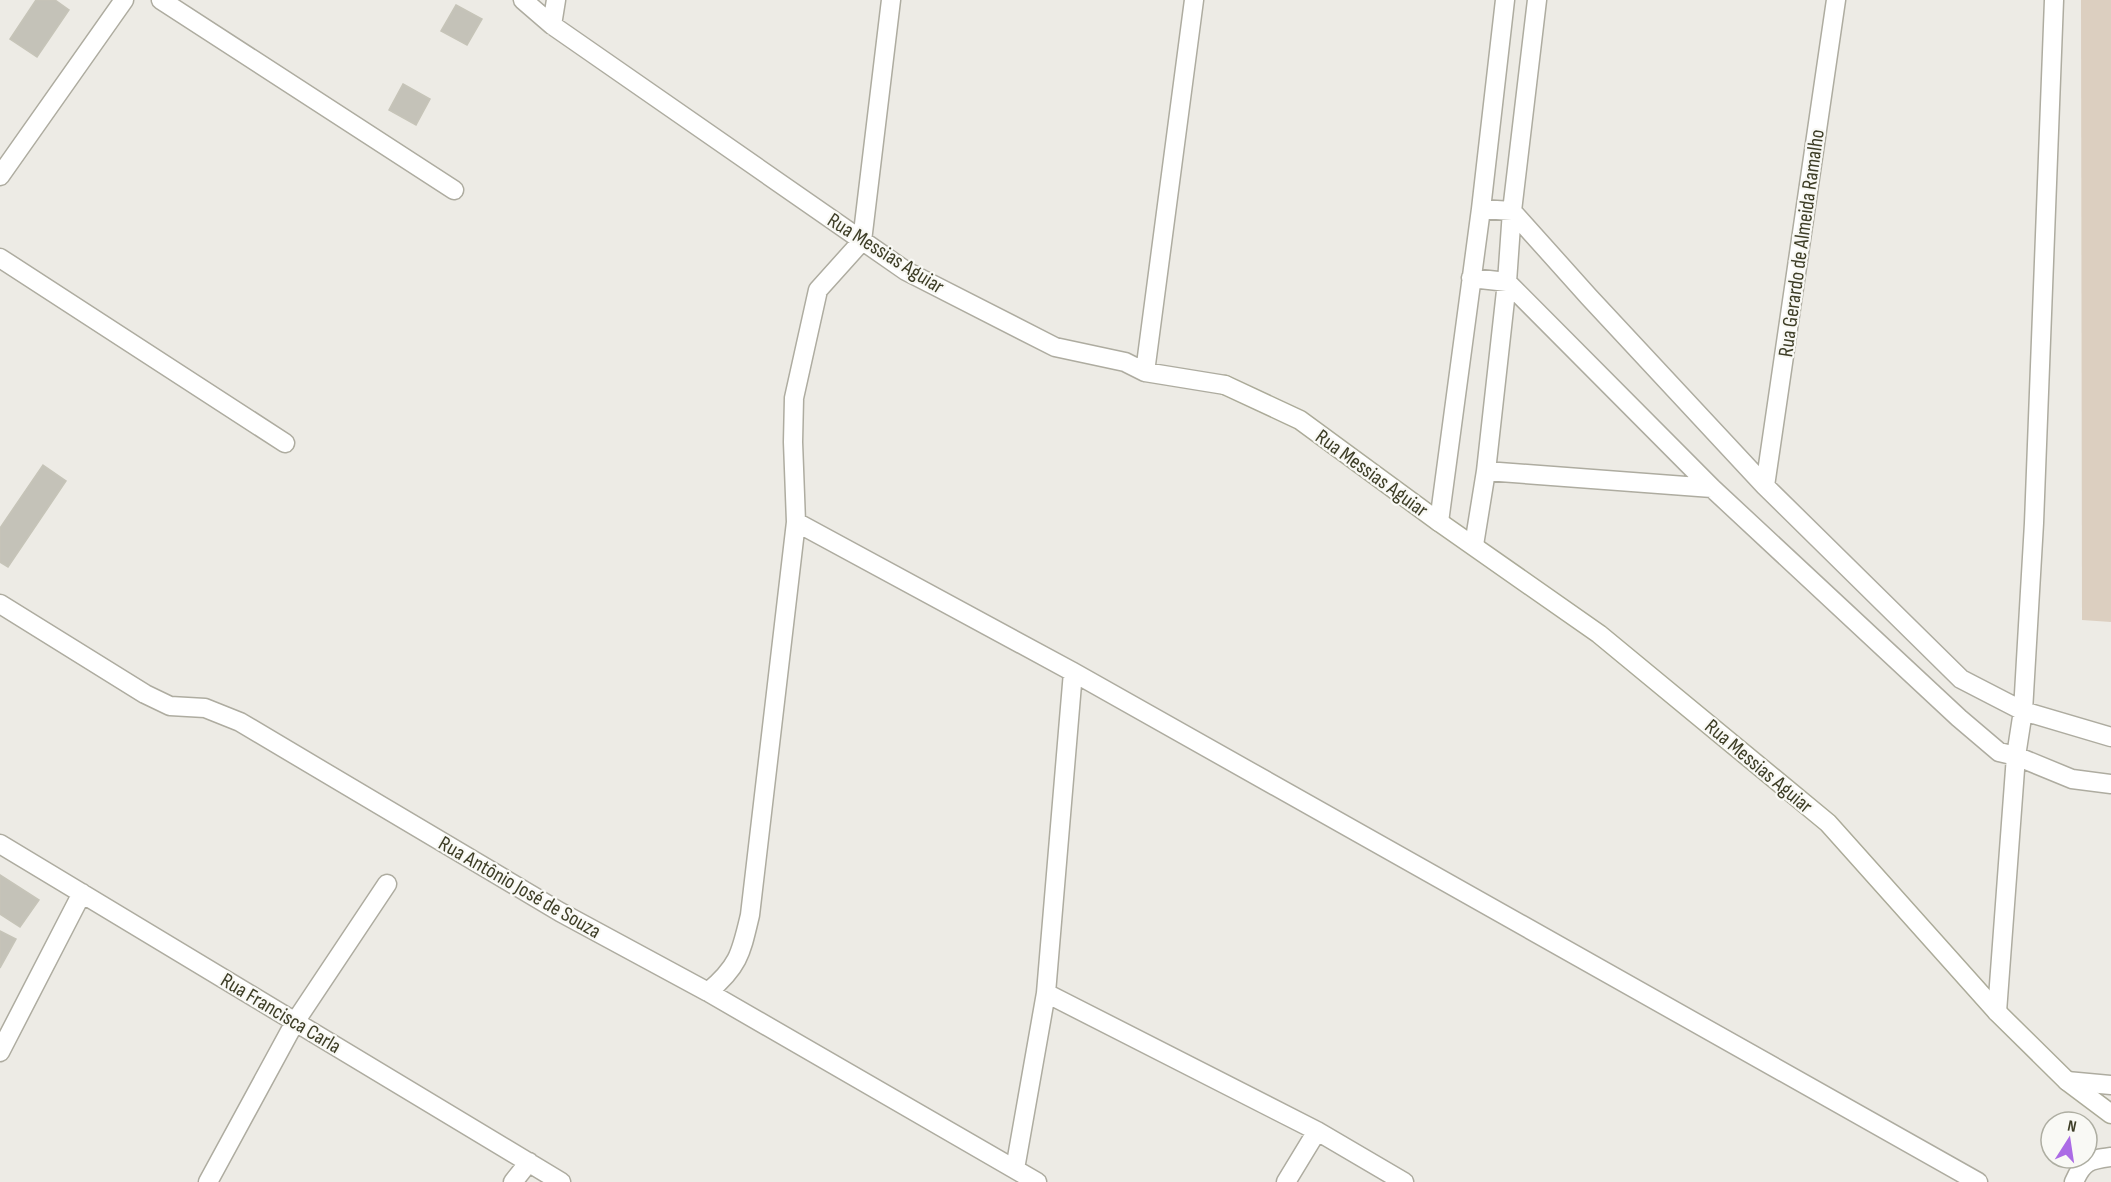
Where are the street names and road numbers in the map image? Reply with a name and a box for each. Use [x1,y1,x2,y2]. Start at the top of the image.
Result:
street label: Rua Gerardo de Almeida Ramalho [1773,128,1830,358]
street label: Rua Messias Aguiar [823,208,949,299]
street label: Rua Messias Aguiar [1311,424,1433,523]
street label: Rua Messias Aguiar [1700,714,1818,819]
street label: Rua Antônio José de Souza [434,831,605,944]
street label: Rua Francisca Carla [216,968,345,1059]

